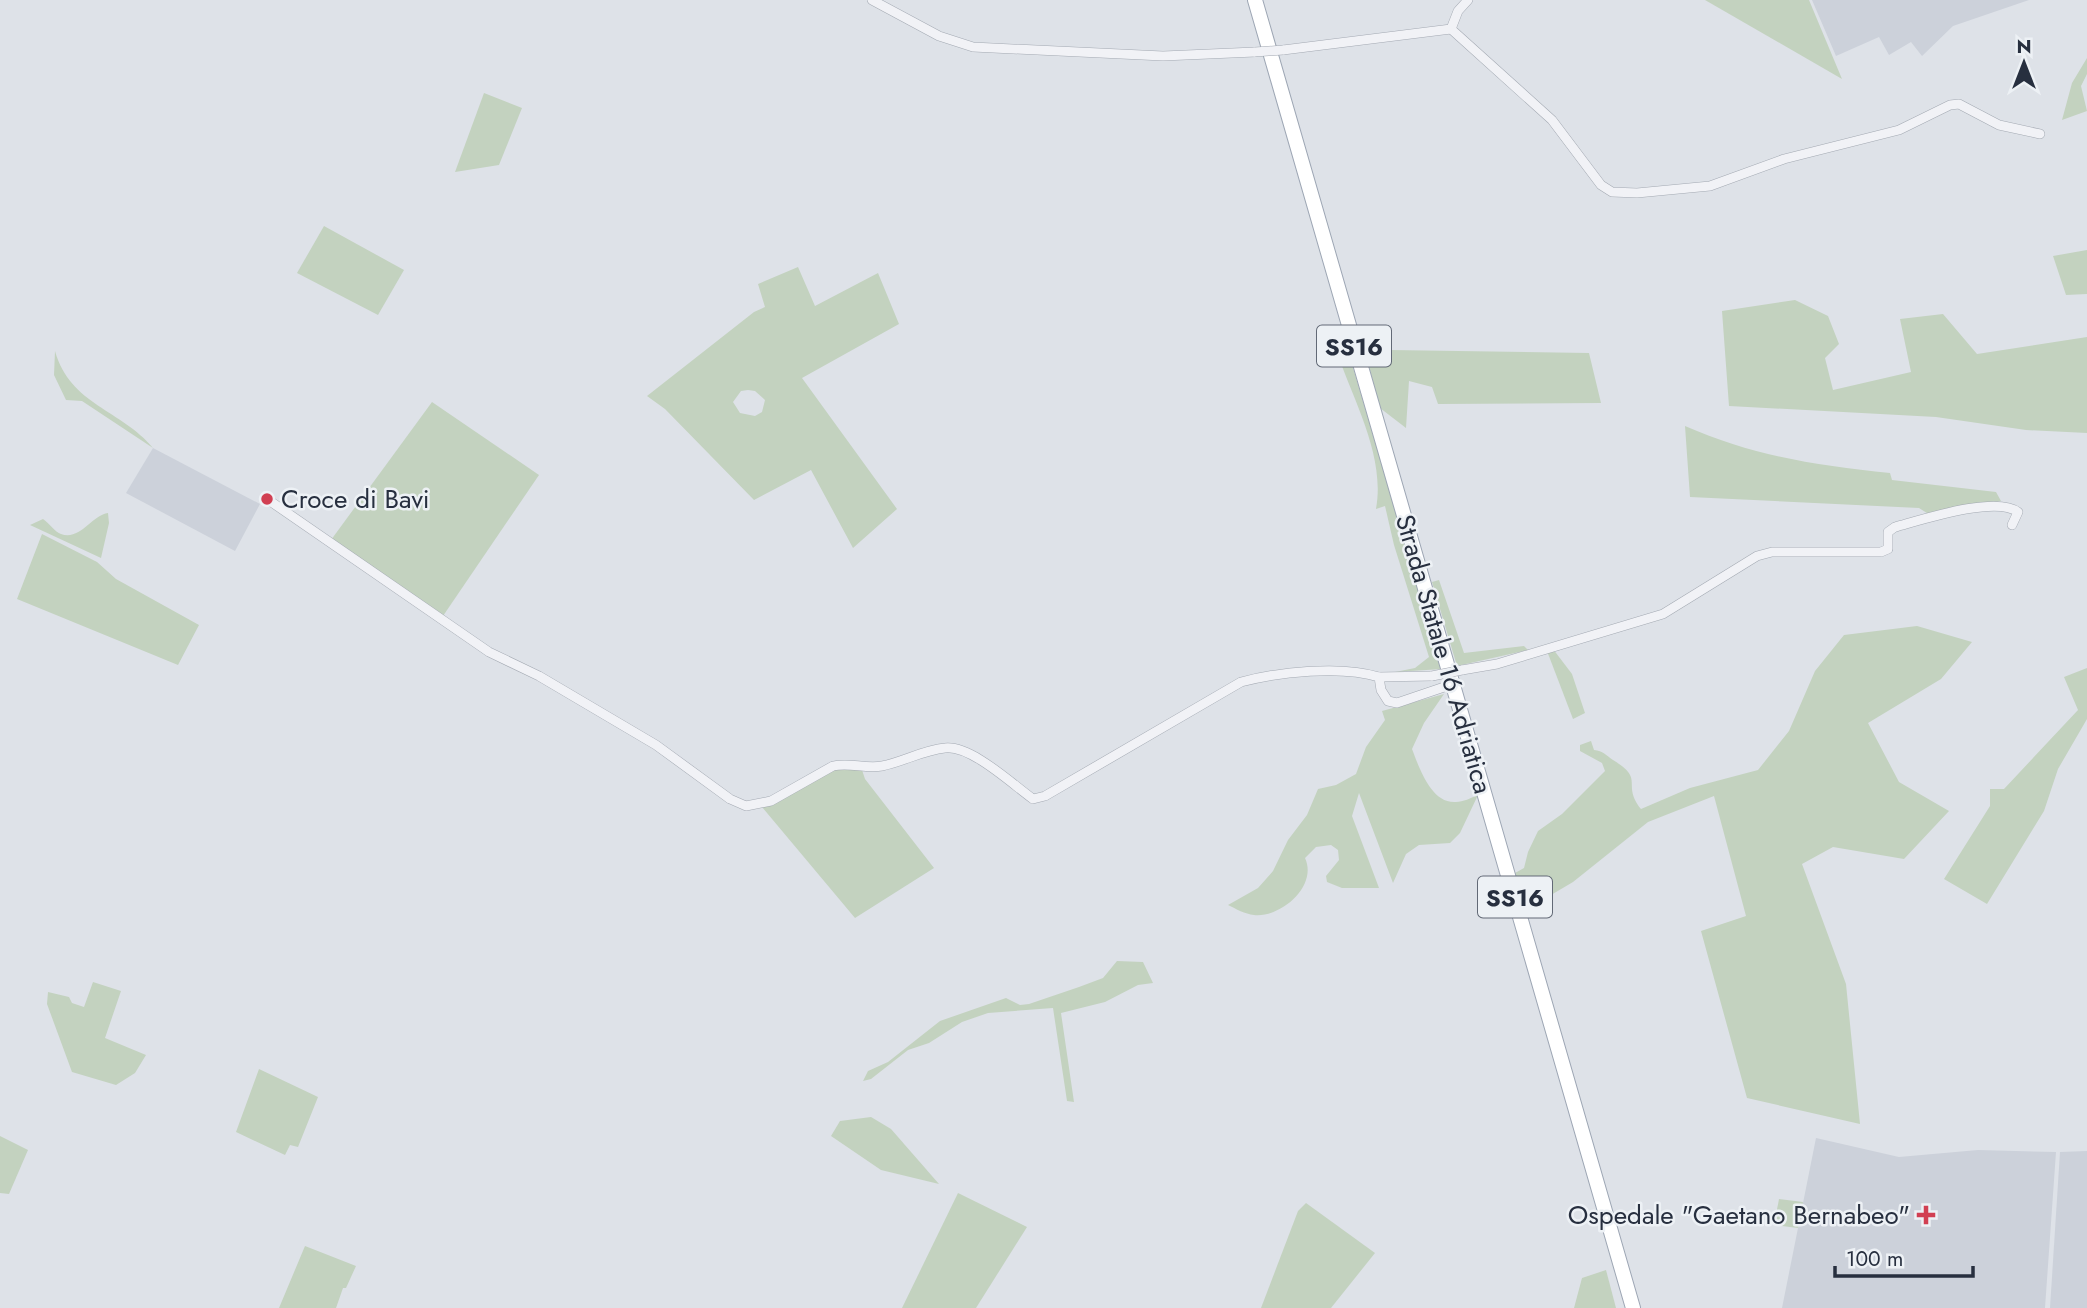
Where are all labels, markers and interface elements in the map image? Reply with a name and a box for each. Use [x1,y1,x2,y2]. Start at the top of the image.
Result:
north arrow [1989,28,2059,98]
text: N [2016,33,2032,60]
road number: SS16 [1317,326,1391,366]
place label: Croce di Bavi [281,480,430,518]
marker: Croce di Bavi [259,491,275,507]
street label: Strada Statale 16 Adriatica [1386,510,1502,798]
road number: SS16 [1478,876,1552,917]
place label: Ospedale "Gaetano Bernabeo" [1568,1196,1910,1234]
marker: Ospedale "Gaetano Bernabeo" [1916,1205,1936,1225]
scale bar [1835,1234,1973,1278]
text: 100 m [1846,1244,1903,1274]

